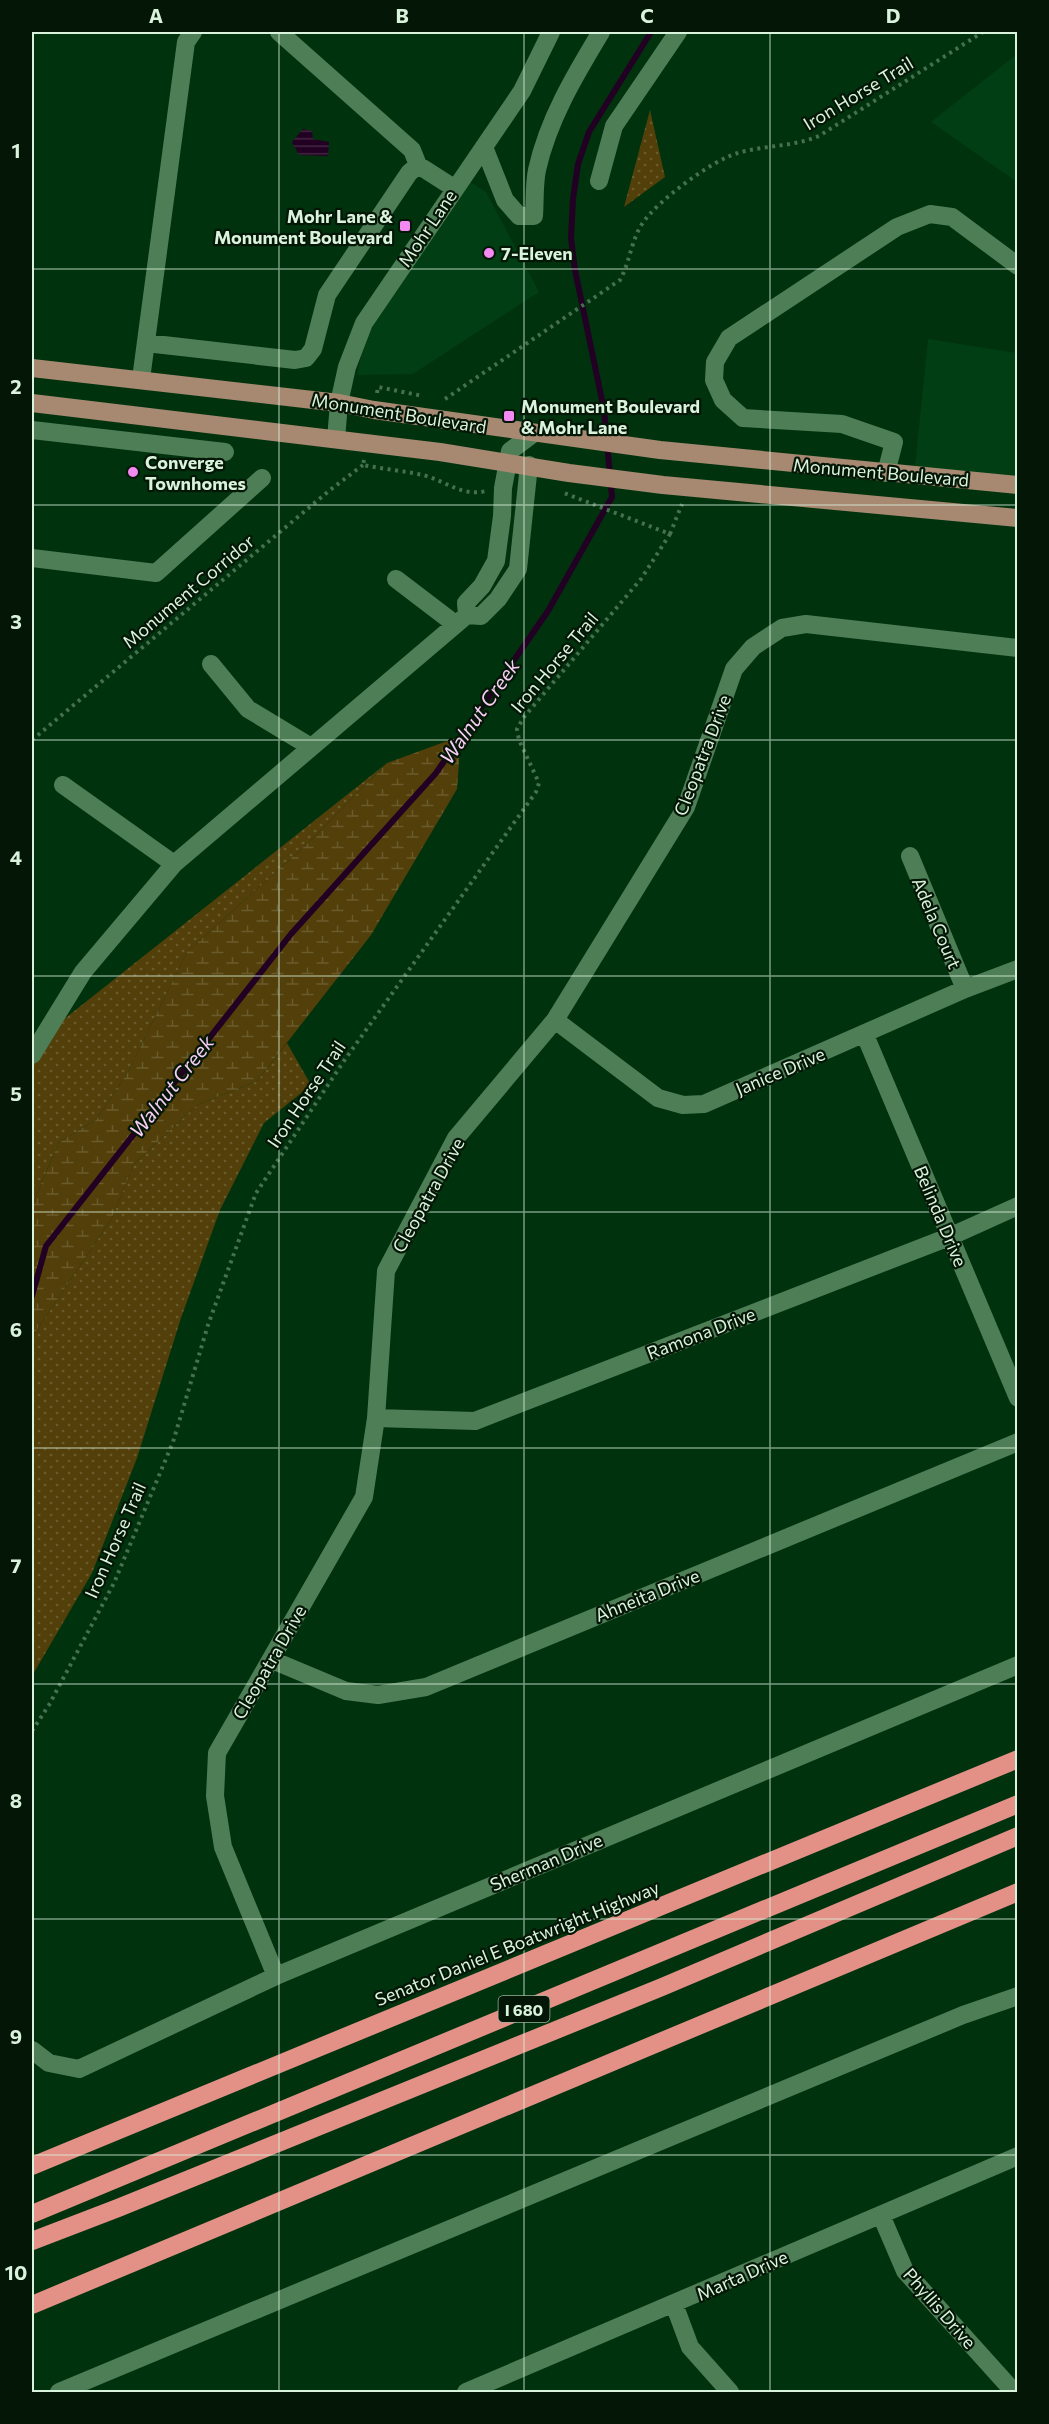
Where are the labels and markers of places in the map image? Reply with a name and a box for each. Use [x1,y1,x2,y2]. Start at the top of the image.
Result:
place label: Mohr Lane & Monument Boulevard [214,205,393,248]
marker: Mohr Lane & Monument Boulevard [398,219,412,233]
place label: 7-Eleven [501,242,573,264]
marker: 7-Eleven [482,246,496,260]
place label: Monument Boulevard & Mohr Lane [521,395,700,438]
marker: Monument Boulevard & Mohr Lane [502,409,516,423]
place label: Converge Townhomes [145,451,246,494]
marker: Converge Townhomes [126,465,140,479]

